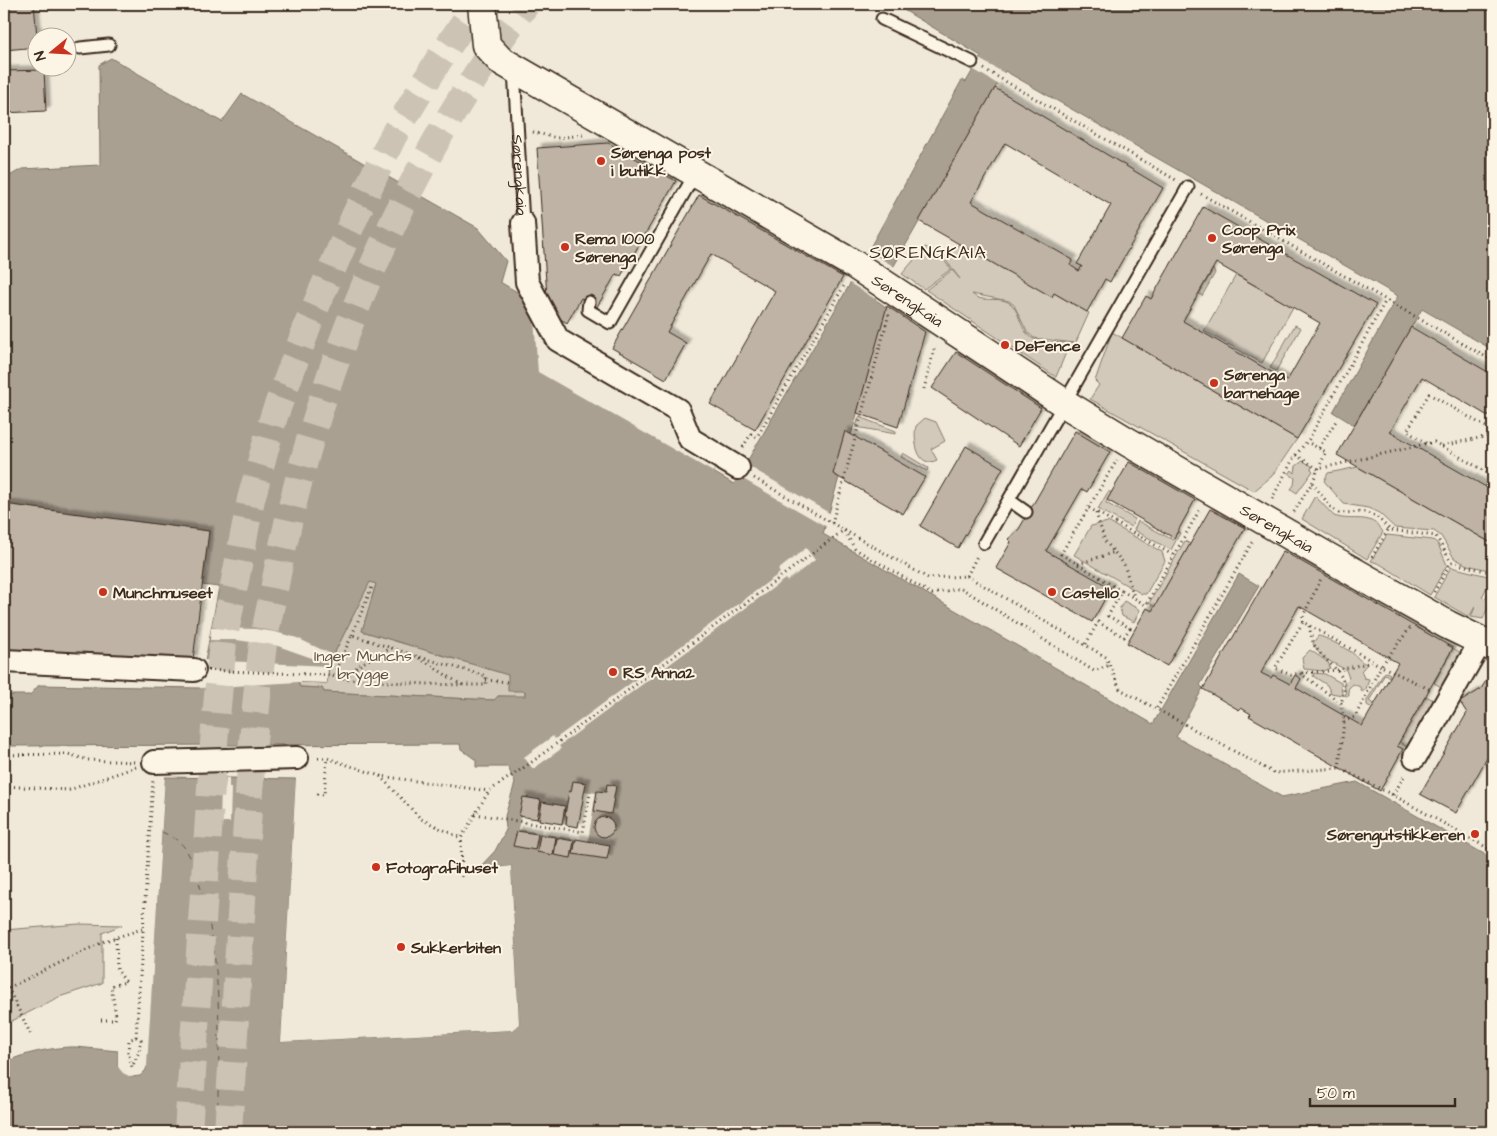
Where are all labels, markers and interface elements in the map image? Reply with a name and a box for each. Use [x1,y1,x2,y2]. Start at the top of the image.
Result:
north arrow [28,28,78,78]
text: N [30,48,51,63]
street label: Sørengkaia [506,134,533,216]
place label: Sørenga post i butikk [610,142,712,182]
marker: Sørenga post i butikk [595,155,607,167]
place label: Coop Prix Sørenga [1221,219,1296,261]
place label: Rema 1000 Sørenga [574,228,654,270]
marker: Coop Prix Sørenga [1206,232,1218,244]
district label: SØRENGKAIA [869,240,987,265]
marker: Rema 1000 Sørenga [559,241,571,253]
street label: Sørengkaia [867,269,947,332]
place label: DeFence [1015,335,1081,357]
marker: DeFence [999,339,1011,351]
place label: Sørenga barnehage [1223,364,1300,406]
marker: Sørenga barnehage [1208,377,1220,389]
street label: Sørengkaia [1236,499,1317,559]
place label: Munchmuseet [113,582,213,604]
place label: Castello [1062,582,1120,604]
marker: Munchmuseet [97,586,109,598]
marker: Castello [1046,586,1058,598]
park label: Inger Munchs brygge [314,645,412,686]
place label: RS Anna2 [623,662,695,684]
marker: RS Anna2 [607,666,619,678]
place label: Sørengutstikkeren [1326,824,1465,848]
marker: Sørengutstikkeren [1469,828,1481,840]
place label: Fotografihuset [386,857,498,881]
marker: Fotografihuset [370,861,382,873]
place label: Sukkerbiten [410,937,501,959]
marker: Sukkerbiten [395,941,407,953]
scale bar [1310,1076,1454,1108]
text: 50 m [1317,1083,1355,1104]

